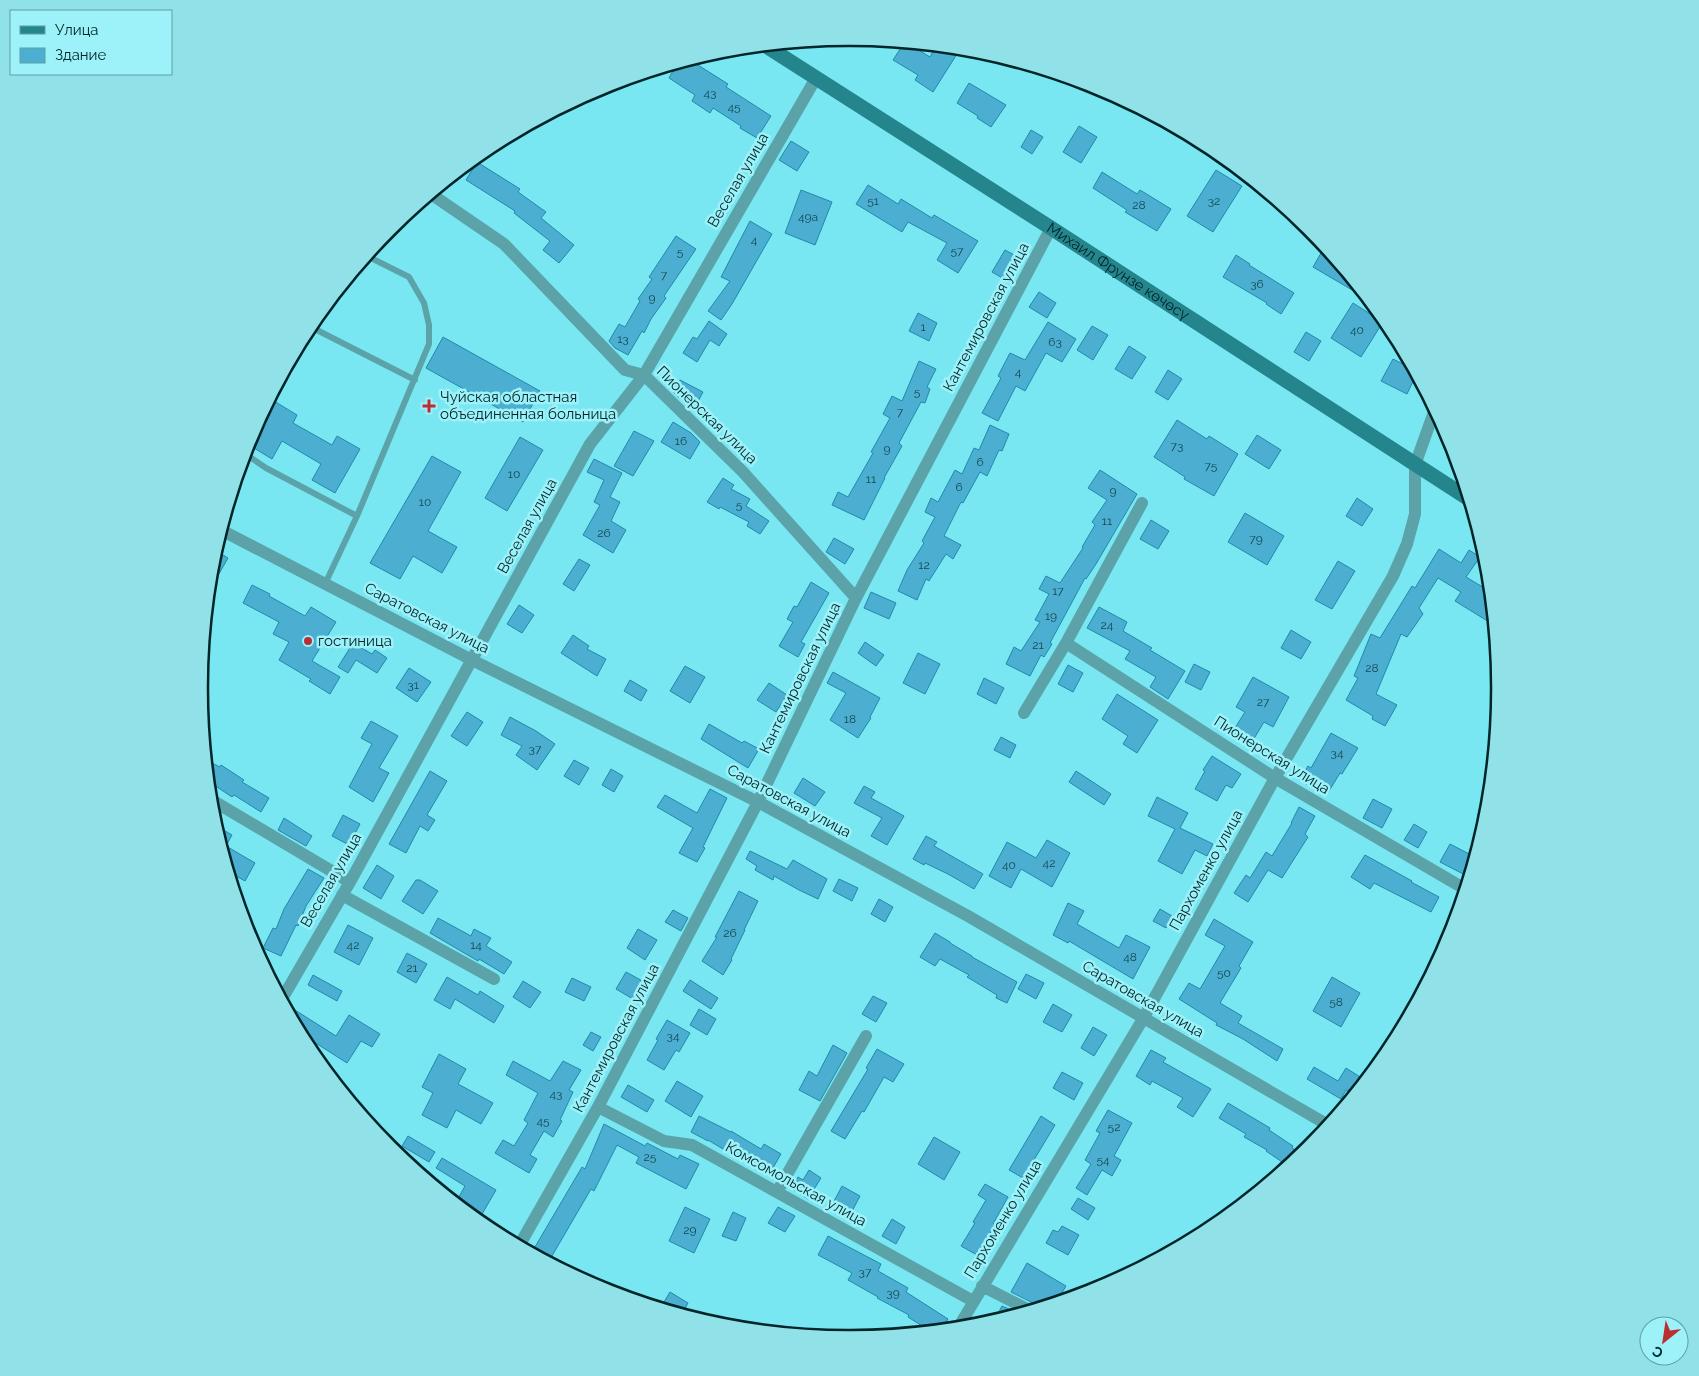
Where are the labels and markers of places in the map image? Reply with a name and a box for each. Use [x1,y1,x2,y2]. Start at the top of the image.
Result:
place label: Чуйская областная объединенная больница [440,388,616,423]
marker: Чуйская областная объединенная больница [422,399,436,413]
place label: гостиница [318,632,392,650]
marker: гостиница [302,635,314,647]

